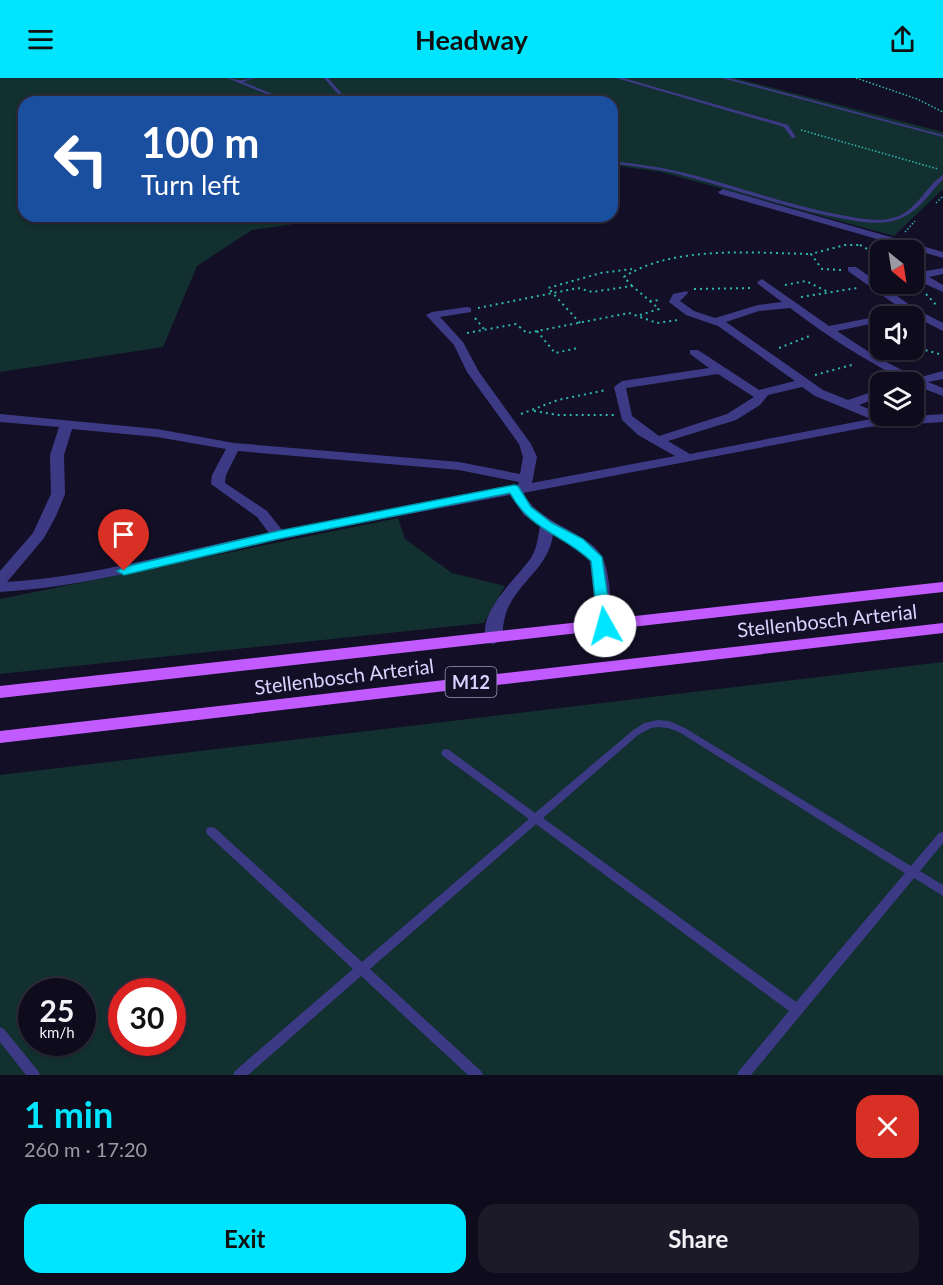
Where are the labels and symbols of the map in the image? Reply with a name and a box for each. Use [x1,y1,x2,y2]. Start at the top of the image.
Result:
north arrow [870,240,924,294]
pin [98,509,149,571]
position arrow [573,594,637,658]
street label: Stellenbosch Arterial [736,599,918,641]
street label: Stellenbosch Arterial [253,653,435,699]
road number: M12 [446,667,496,697]
speed limit sign: 30 [108,978,186,1056]

